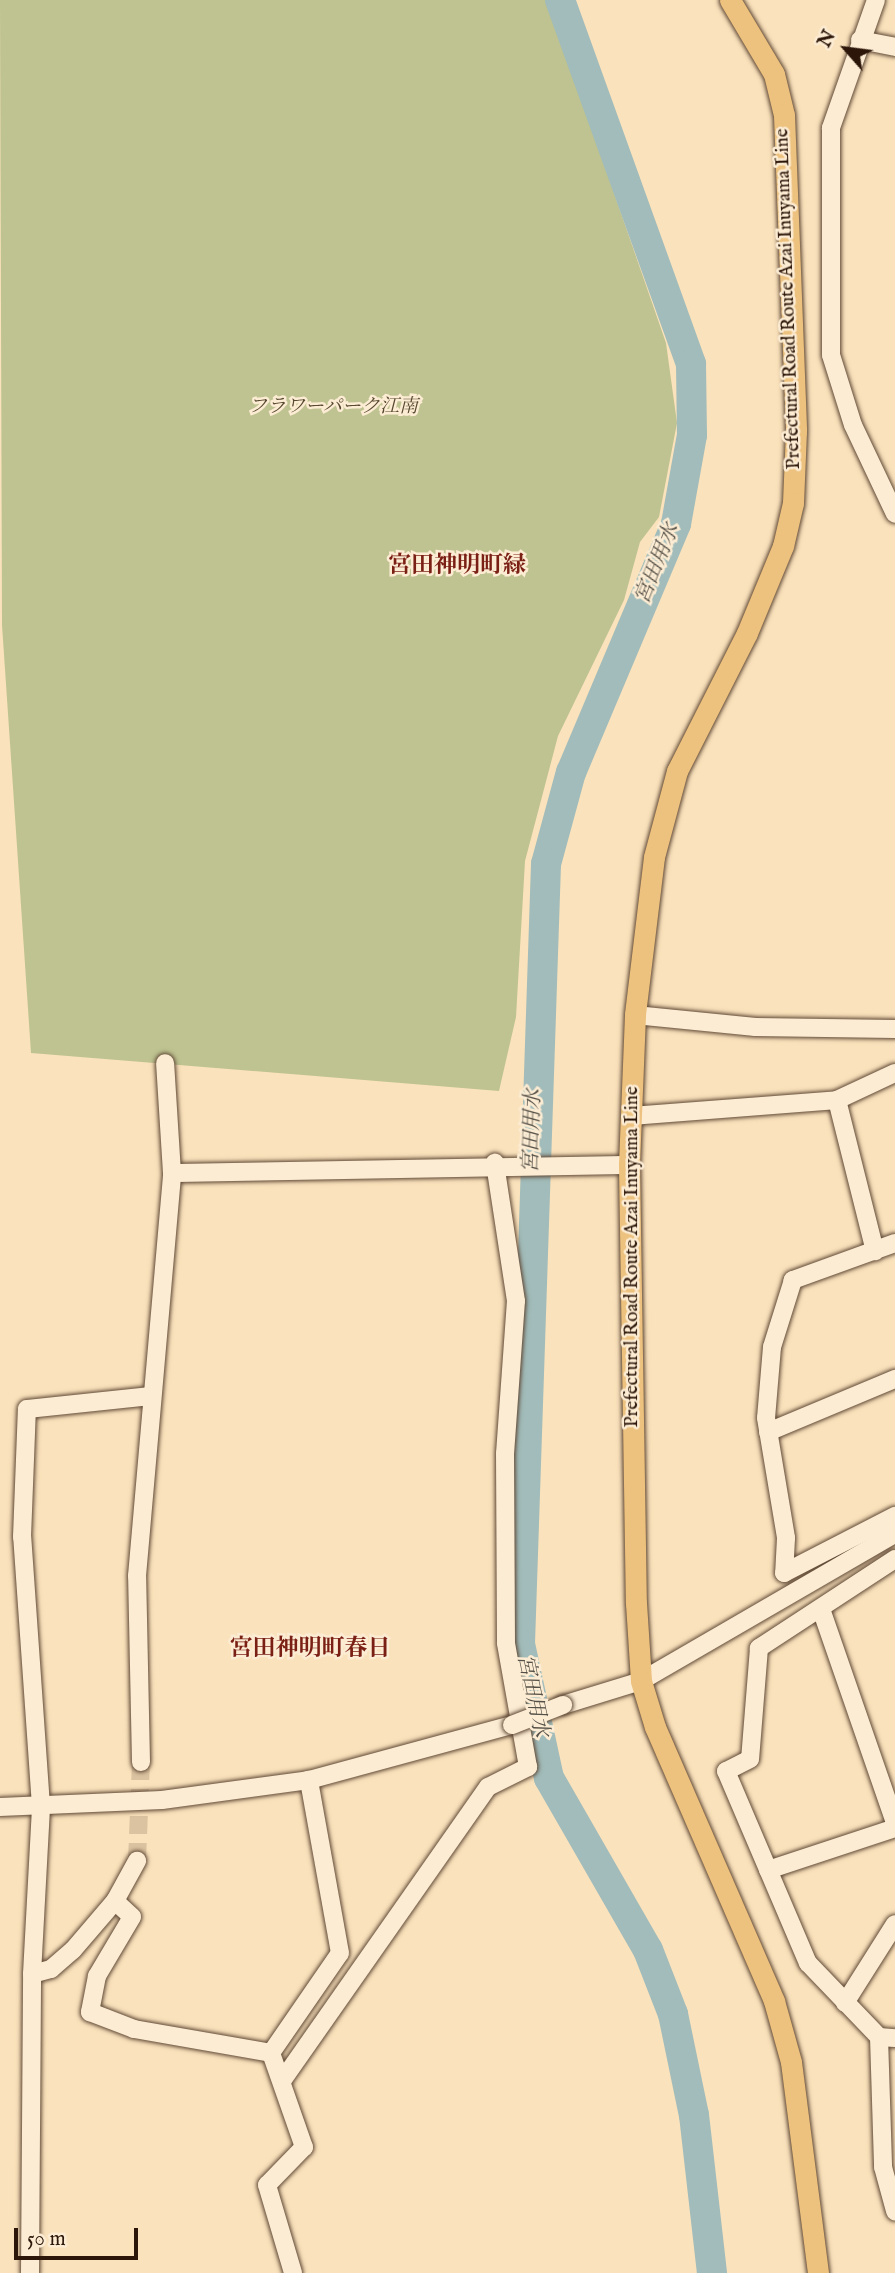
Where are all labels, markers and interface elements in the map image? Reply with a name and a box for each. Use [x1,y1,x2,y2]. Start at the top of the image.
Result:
north arrow [811,14,881,84]
text: N [813,26,842,52]
street label: Prefectural Road Route Azai Inuyama Line [772,128,806,470]
park label: フラワーパーク江南 [248,397,418,419]
water label: 宮田用水 [631,520,685,608]
district label: 宮田神明町緑 [388,552,526,580]
street label: Prefectural Road Route Azai Inuyama Line [622,1086,644,1428]
water label: 宮田用水 [519,1089,547,1173]
district label: 宮田神明町春日 [230,1635,390,1663]
water label: 宮田用水 [511,1652,553,1740]
scale bar [18,2214,142,2258]
text: 50 m [27,2226,66,2253]

